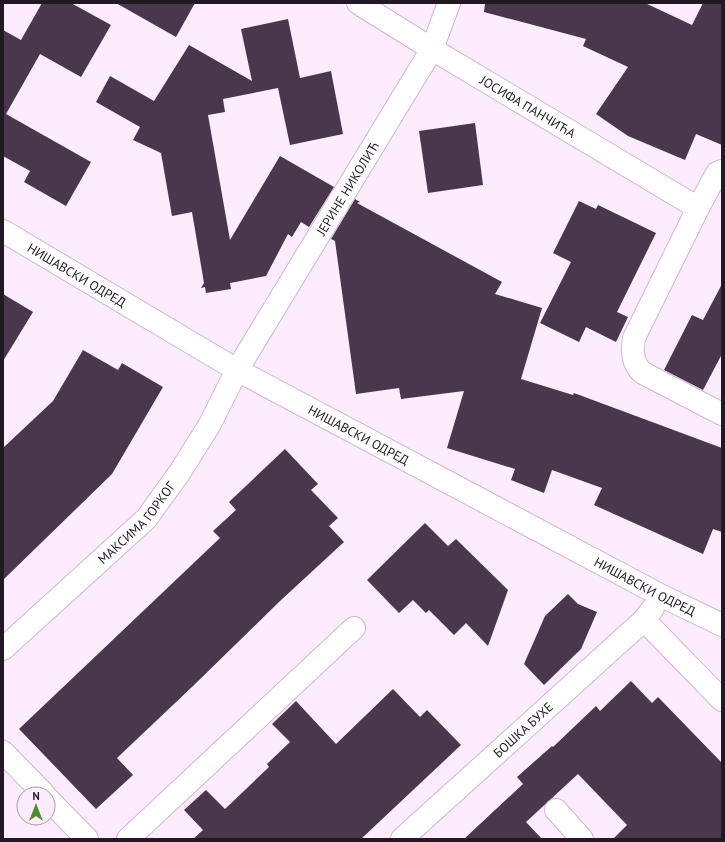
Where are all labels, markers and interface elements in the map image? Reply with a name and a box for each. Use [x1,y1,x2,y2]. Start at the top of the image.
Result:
street label: ЈОСИФА ПАНЧИЋА [476,71,579,142]
street label: ЈЕРИНЕ НИКОЛИЋ [312,138,383,239]
street label: НИШАВСКИ ОДРЕД [24,239,129,311]
street label: НИШАВСКИ ОДРЕД [305,401,412,469]
street label: МАКСИМА ГОРКОГ [94,478,179,568]
street label: НИШАВСКИ ОДРЕД [591,553,699,620]
street label: БОШКА БУХЕ [490,698,557,761]
north arrow [16,786,56,826]
text: N [32,789,40,803]

